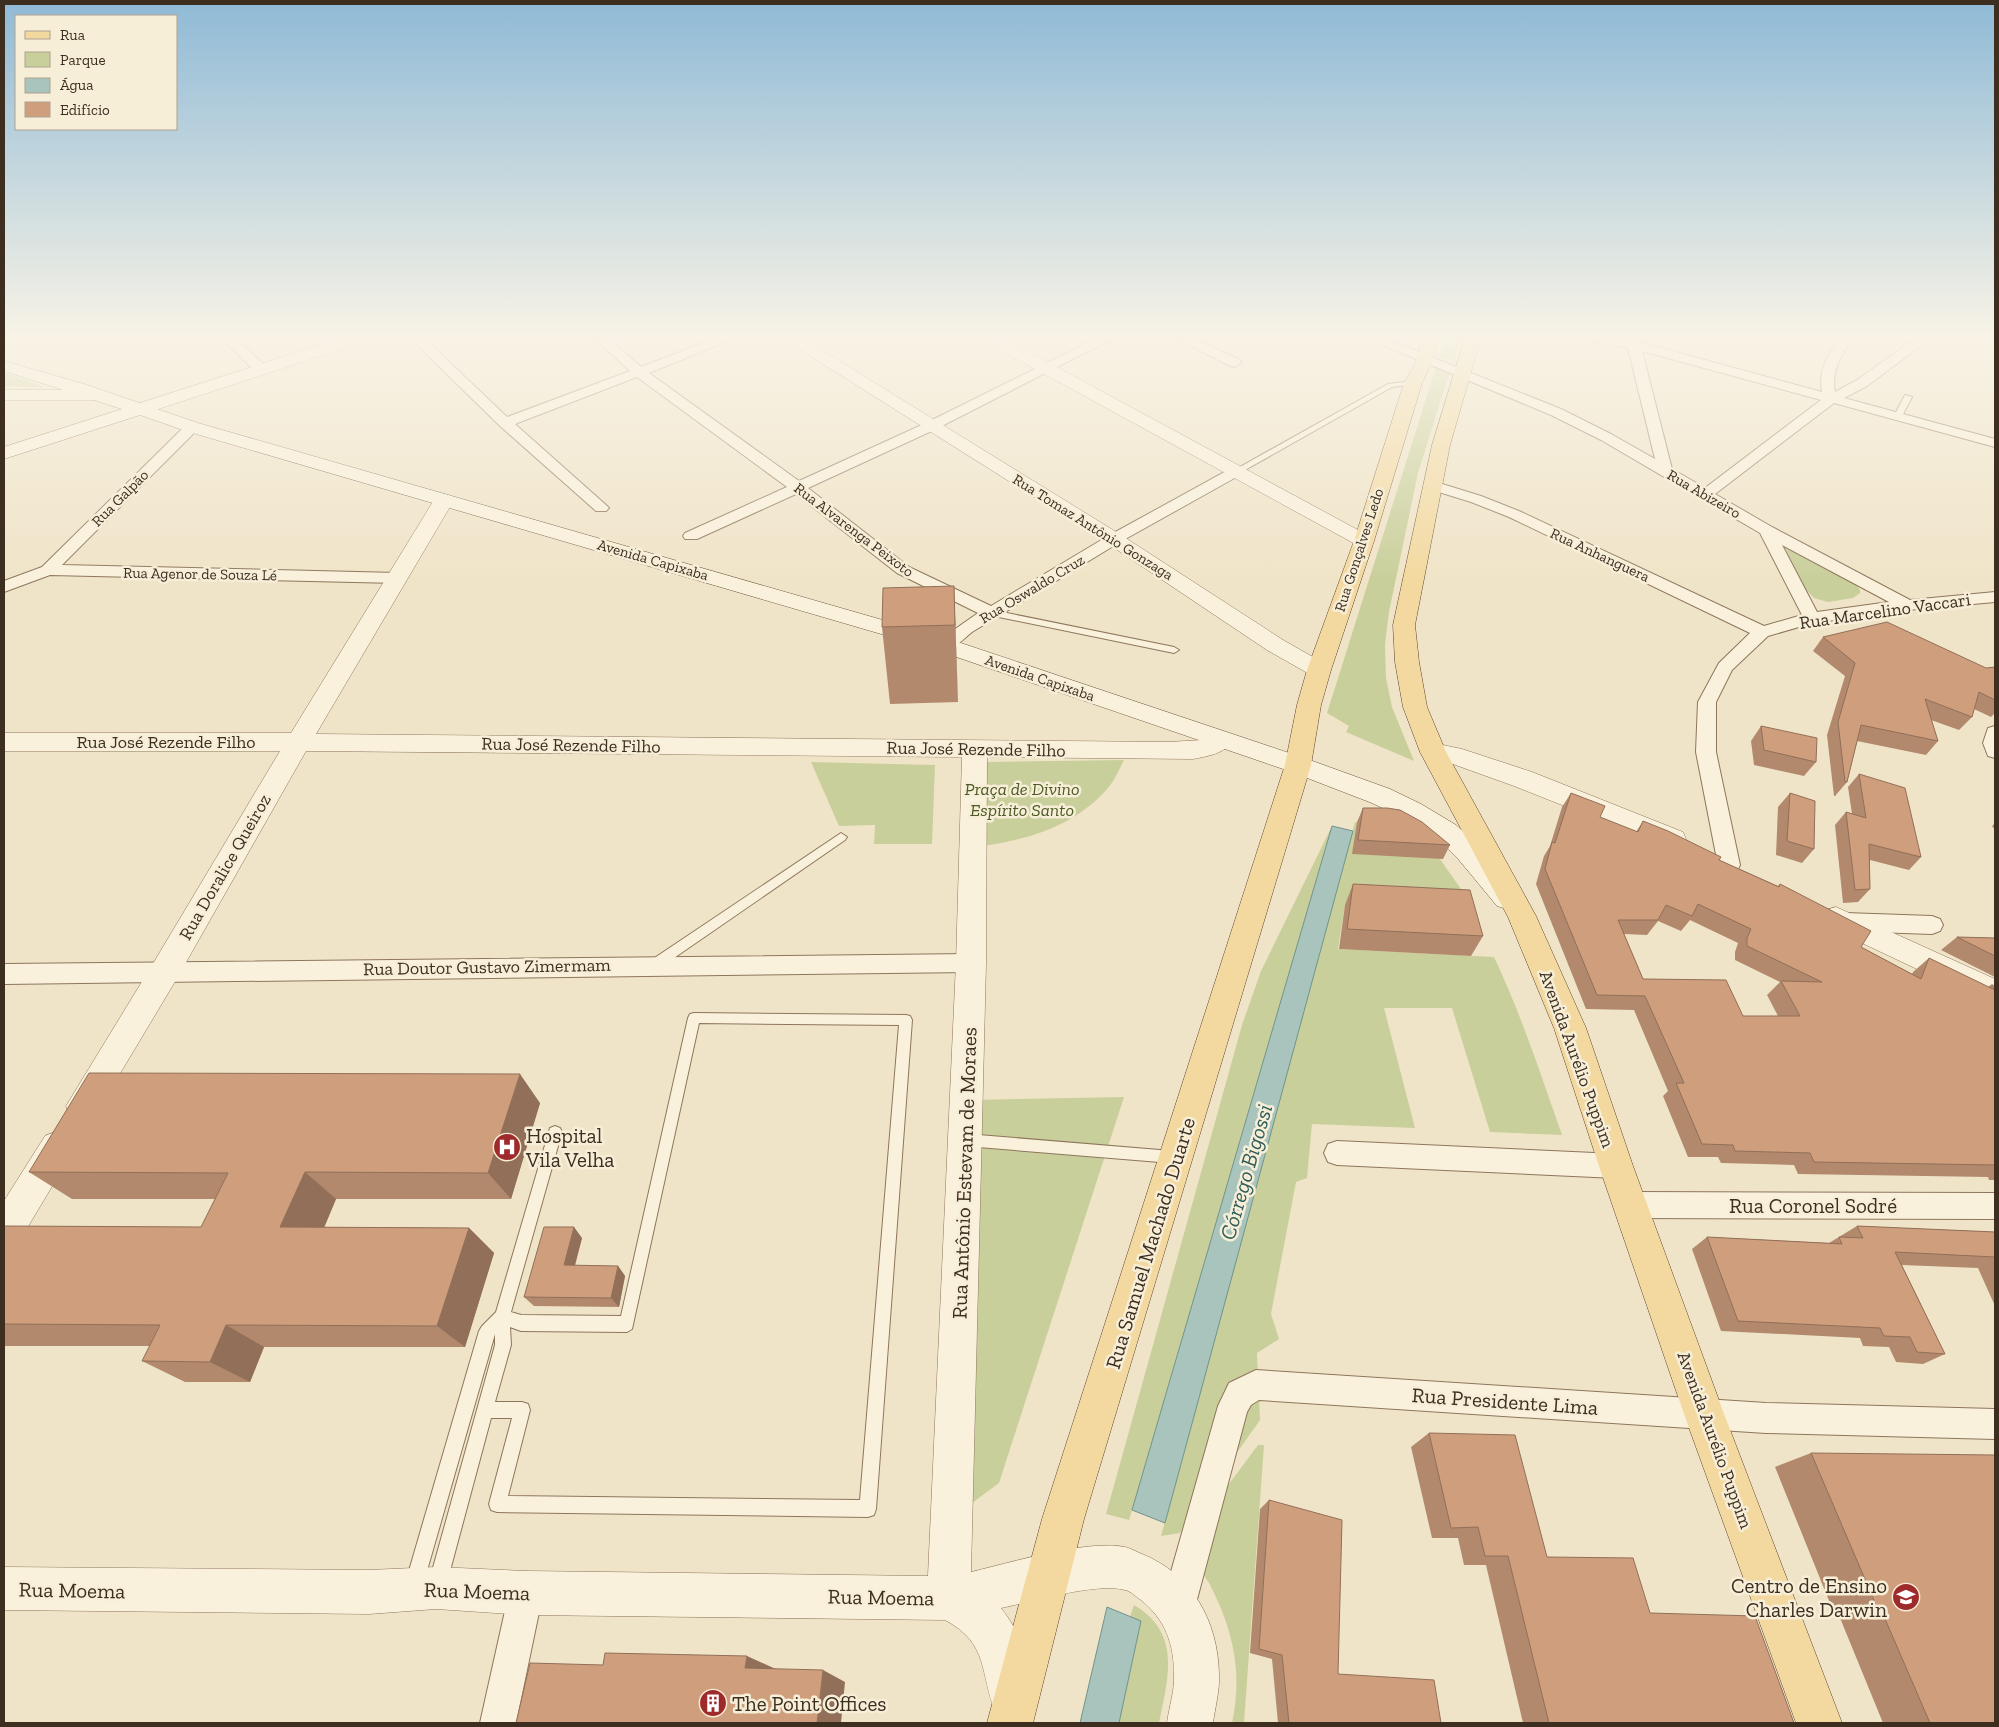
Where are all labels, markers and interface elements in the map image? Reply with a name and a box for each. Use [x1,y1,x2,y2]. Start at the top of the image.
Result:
legend [15,15,178,130]
text: Rua [60,26,85,44]
text: Parque [60,51,106,69]
text: Água [60,76,93,94]
text: Edifício [60,101,110,119]
street label: Rua Galpão [88,466,152,530]
street label: Rua Abizeiro [1664,466,1744,522]
street label: Rua Tomaz Antônio Gonzaga [1009,470,1177,584]
street label: Rua Alvarenga Peixoto [791,479,918,581]
street label: Rua Gonçalves Ledo [1331,486,1388,614]
street label: Rua Anhanguera [1547,524,1653,586]
street label: Avenida Capixaba [595,536,711,584]
street label: Rua Oswaldo Cruz [976,551,1088,627]
street label: Rua Agenor de Souza Lé [123,564,277,584]
street label: Rua Marcelino Vaccari [1798,588,1972,634]
street label: Avenida Capixaba [983,651,1097,705]
street label: Rua José Rezende Filho [76,731,256,753]
street label: Rua José Rezende Filho [481,732,661,758]
street label: Rua José Rezende Filho [886,736,1066,762]
park label: Praça de Divino Espírito Santo [964,778,1080,821]
street label: Rua Doralice Queiroz [174,790,276,944]
street label: Rua Doutor Gustavo Zimermam [363,954,611,980]
street label: Avenida Aurélio Puppim [1535,967,1619,1151]
street label: Rua Antônio Estevam de Moraes [946,1027,982,1319]
water label: Córrego Bigossi [1214,1101,1278,1243]
street label: Rua Samuel Machado Duarte [1100,1114,1200,1372]
place label: Hospital Vila Velha [525,1123,614,1172]
hospital icon: Hospital Vila Velha [492,1132,522,1162]
street label: Rua Coronel Sodré [1729,1193,1897,1218]
street label: Avenida Aurélio Puppim [1673,1348,1757,1532]
street label: Rua Presidente Lima [1411,1382,1599,1420]
place label: Centro de Ensino Charles Darwin [1731,1573,1887,1622]
street label: Rua Moema [18,1577,126,1603]
street label: Rua Moema [423,1577,531,1605]
school or university icon: Centro de Ensino Charles Darwin [1891,1582,1921,1612]
street label: Rua Moema [827,1584,935,1610]
building icon: The Point Offices [698,1688,728,1718]
place label: The Point Offices [732,1691,887,1716]

